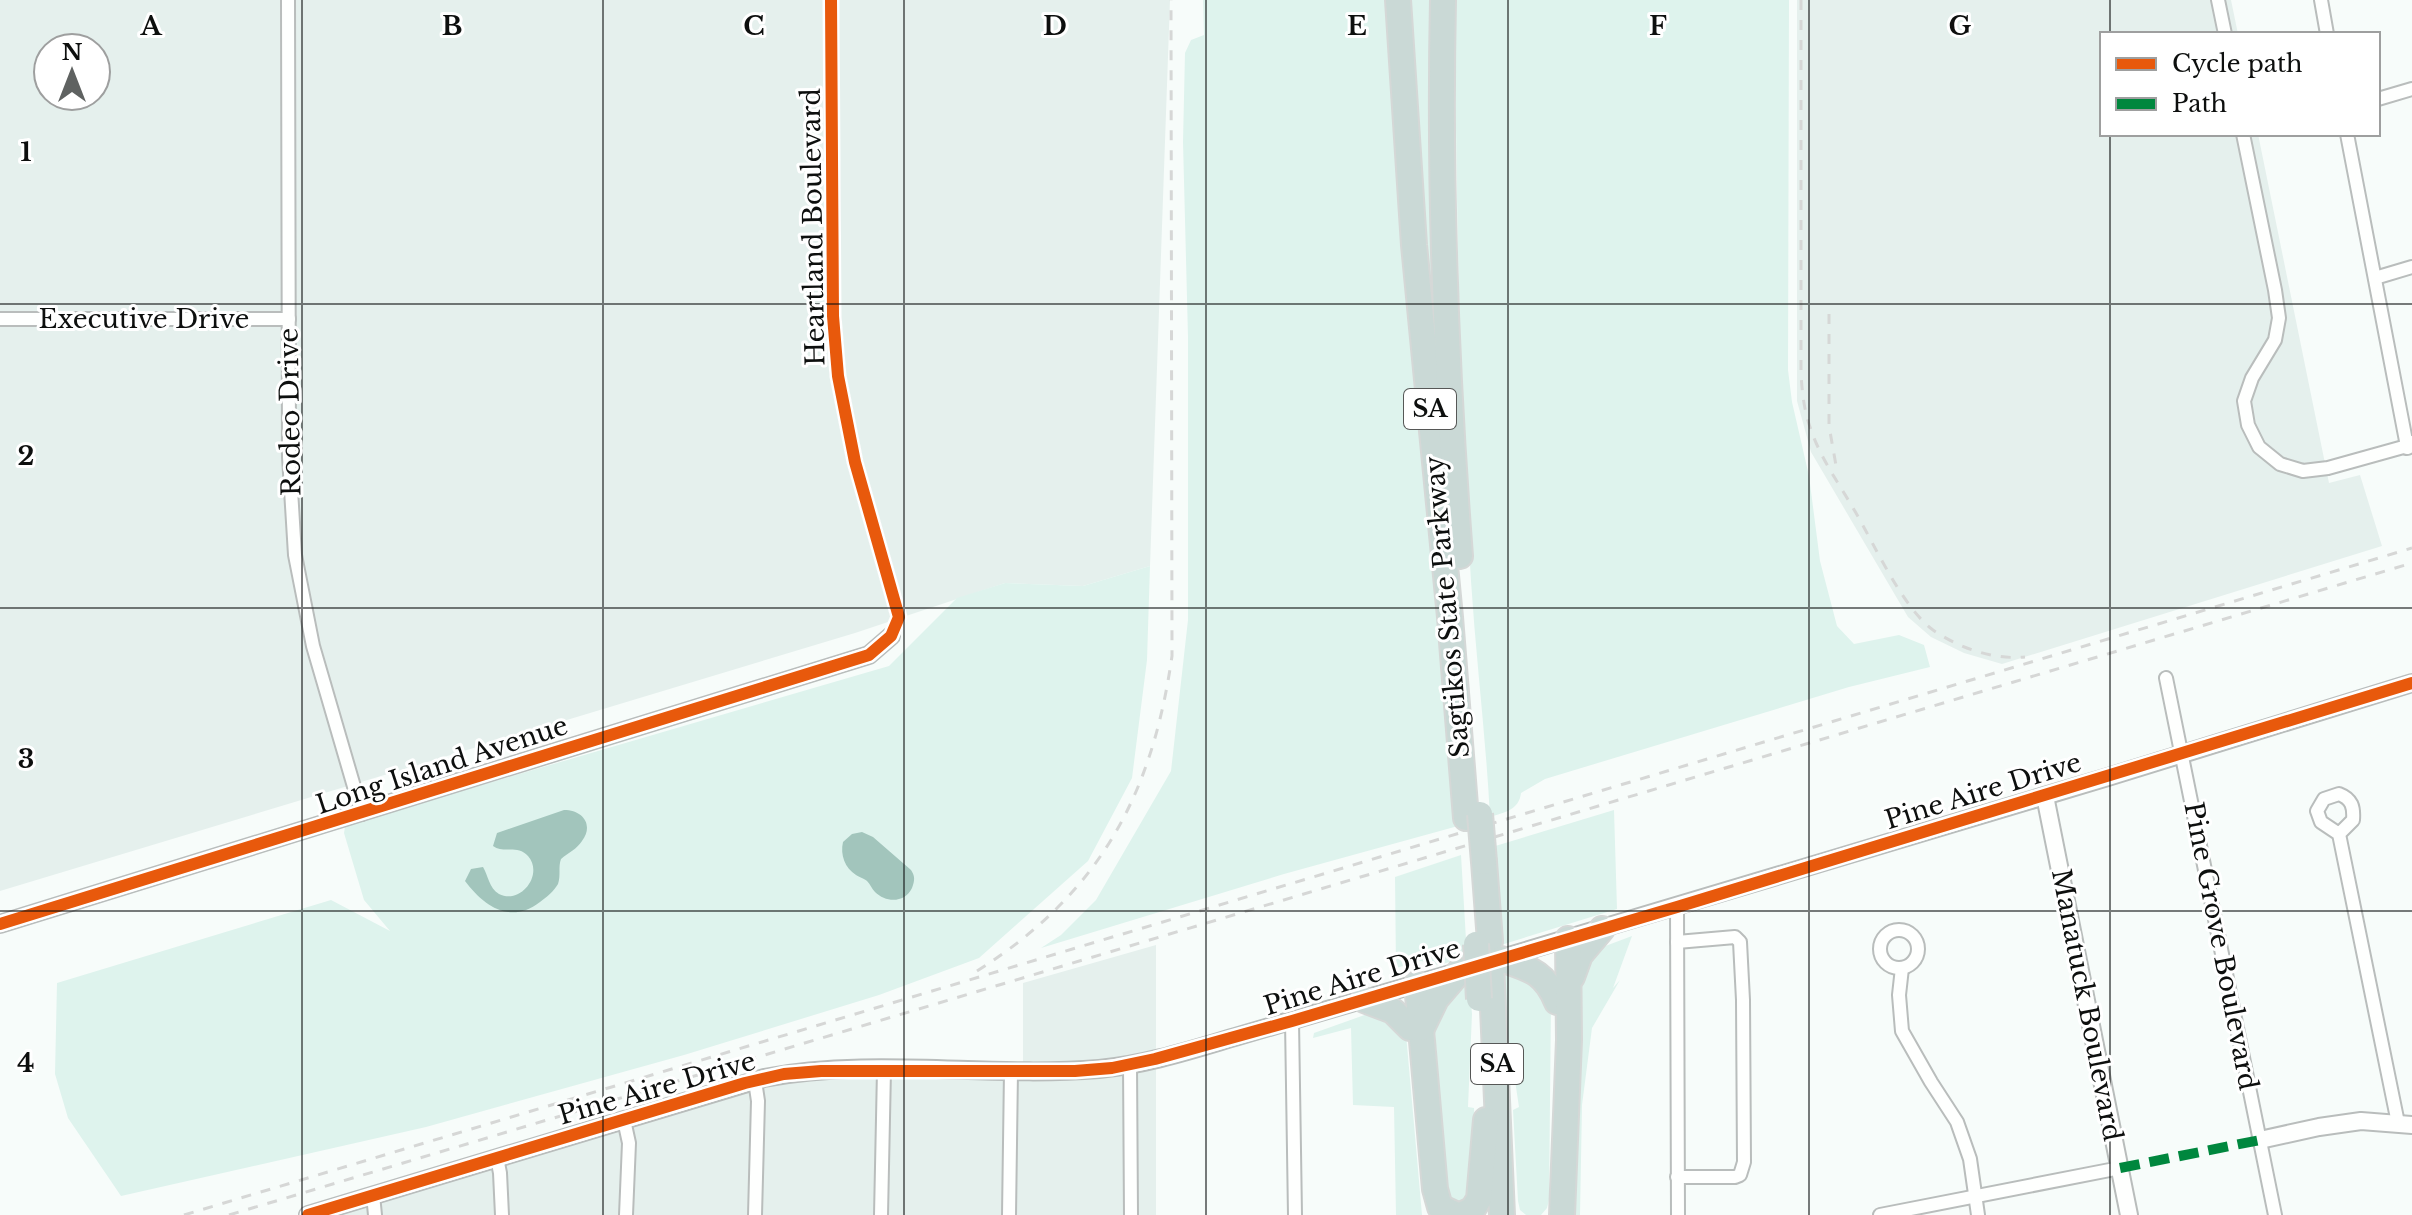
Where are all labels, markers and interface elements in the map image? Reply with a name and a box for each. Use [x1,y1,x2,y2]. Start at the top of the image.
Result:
text: A [139,10,162,42]
text: B [442,10,462,42]
text: C [743,10,765,42]
text: D [1043,10,1067,42]
text: E [1347,10,1367,42]
text: F [1649,10,1667,42]
text: G [1949,10,1972,42]
north arrow [32,32,112,112]
legend [2100,32,2380,136]
text: N [62,39,83,66]
text: Cycle path [2172,49,2303,78]
street label: Heartland Boulevard [795,88,831,366]
text: Path [2172,89,2227,118]
text: 1 [20,136,32,168]
street label: Executive Drive [39,303,249,335]
street label: Rodeo Drive [273,327,307,497]
road number: SA [1404,389,1456,429]
text: 2 [18,440,34,472]
street label: Sagtikos State Parkway [1418,455,1476,759]
street label: Long Island Avenue [312,709,572,821]
text: 3 [18,743,34,775]
street label: Pine Aire Drive [1881,746,2085,836]
street label: Pine Grove Boulevard [2177,799,2265,1093]
street label: Manatuck Boulevard [2045,866,2129,1144]
street label: Pine Aire Drive [1260,932,1464,1022]
road number: SA [1471,1044,1523,1084]
street label: Pine Aire Drive [555,1045,759,1131]
text: 4 [17,1047,35,1079]

